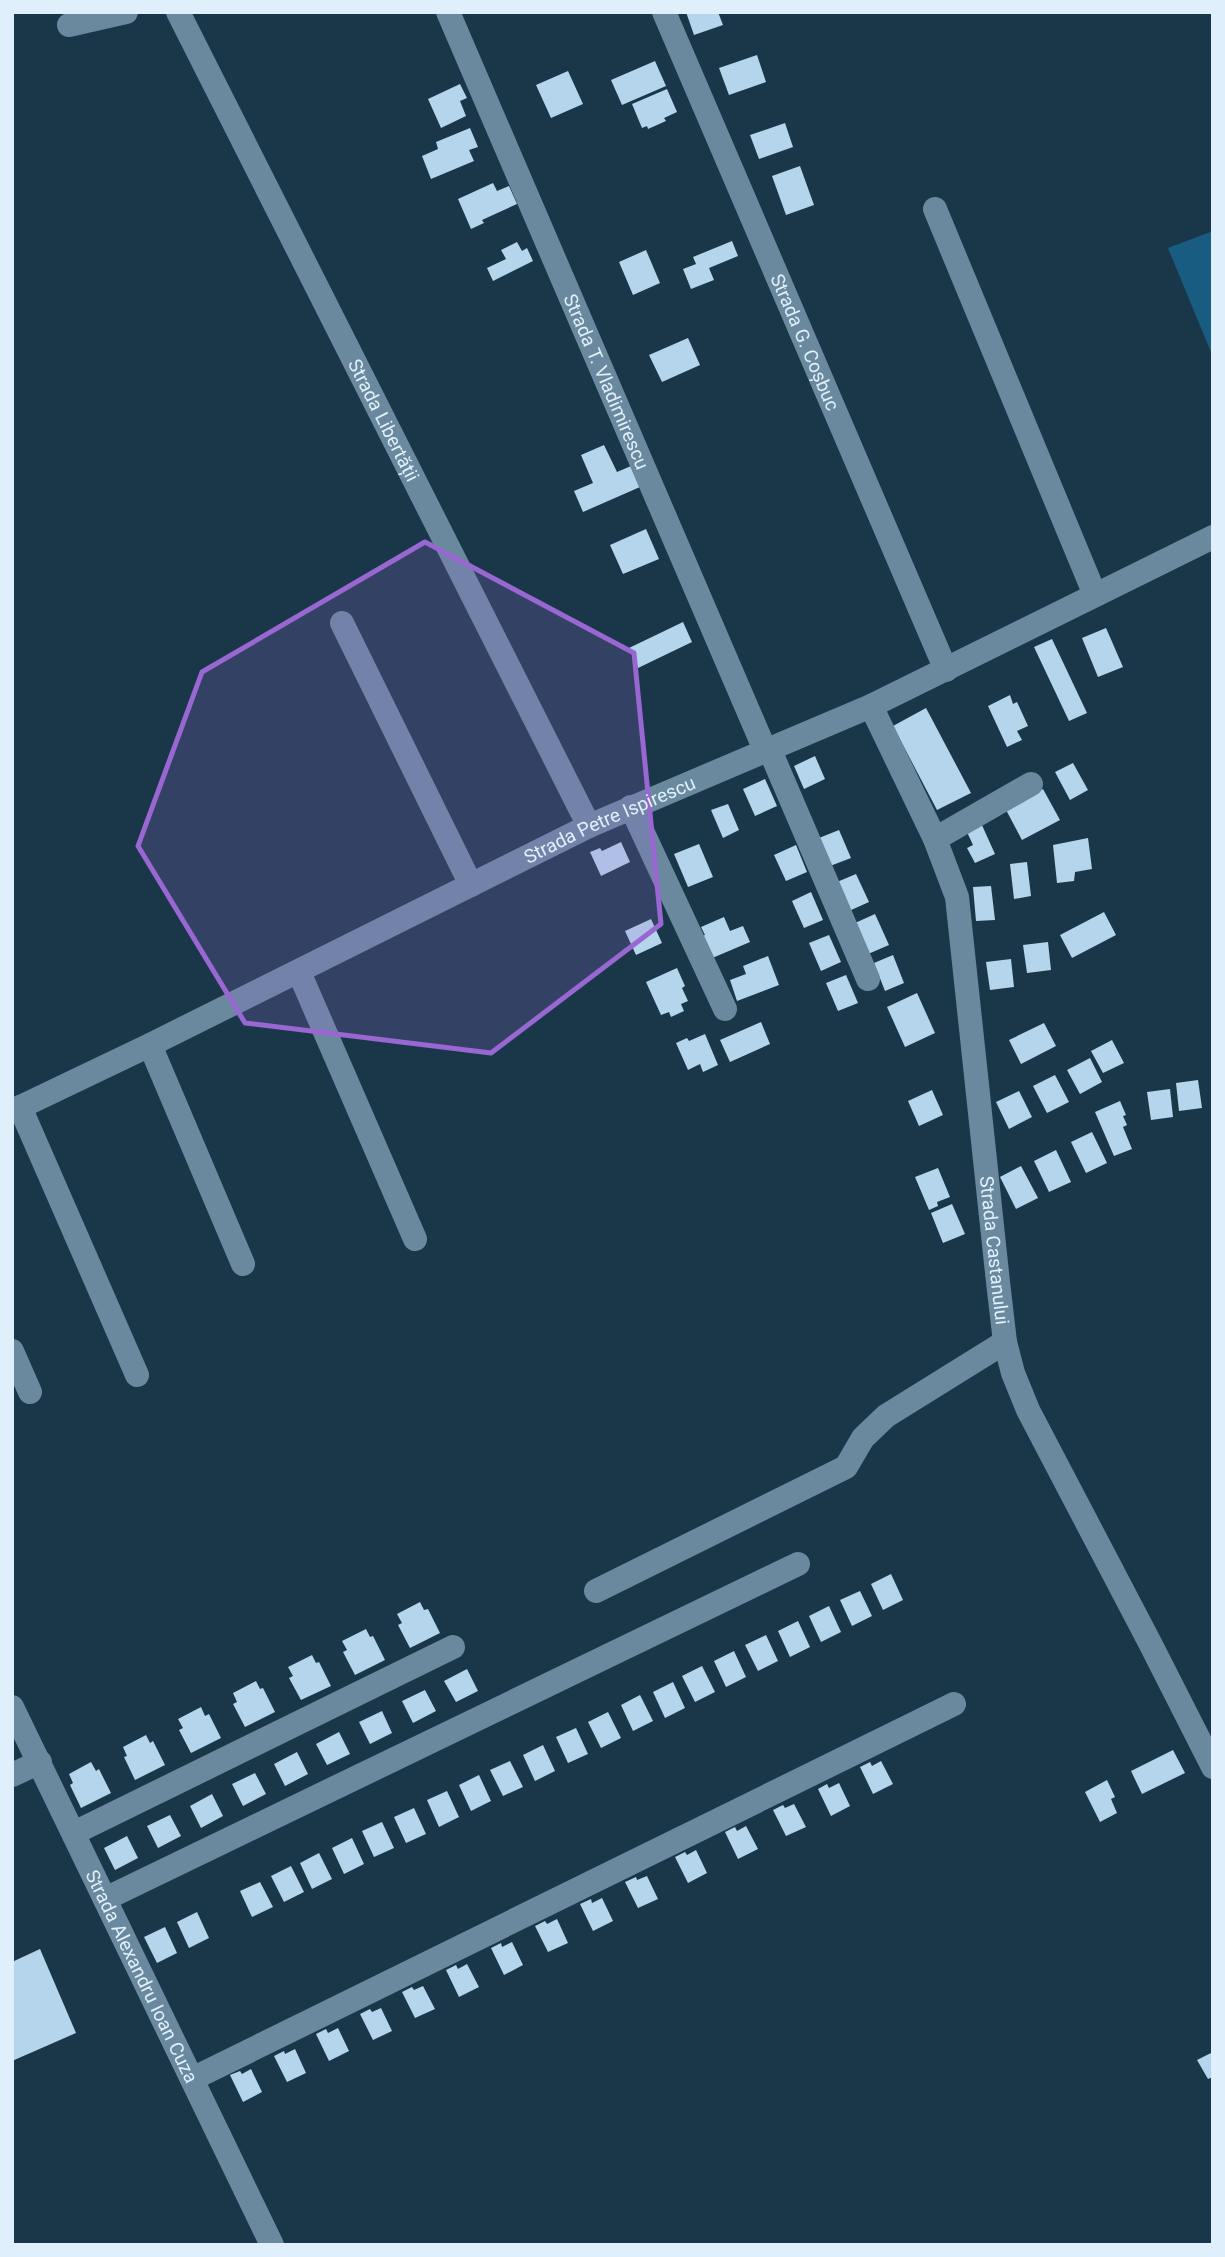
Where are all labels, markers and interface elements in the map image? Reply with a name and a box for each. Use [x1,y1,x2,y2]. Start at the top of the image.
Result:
street label: Strada G. Coșbuc [766,270,844,414]
street label: Strada T. Vladimirescu [558,290,654,473]
street label: Strada Libertății [343,355,424,485]
street label: Strada Petre Ispirescu [520,771,699,869]
street label: Strada Castanului [975,1175,1014,1326]
street label: Strada Alexandru Ioan Cuza [80,1866,203,2087]

